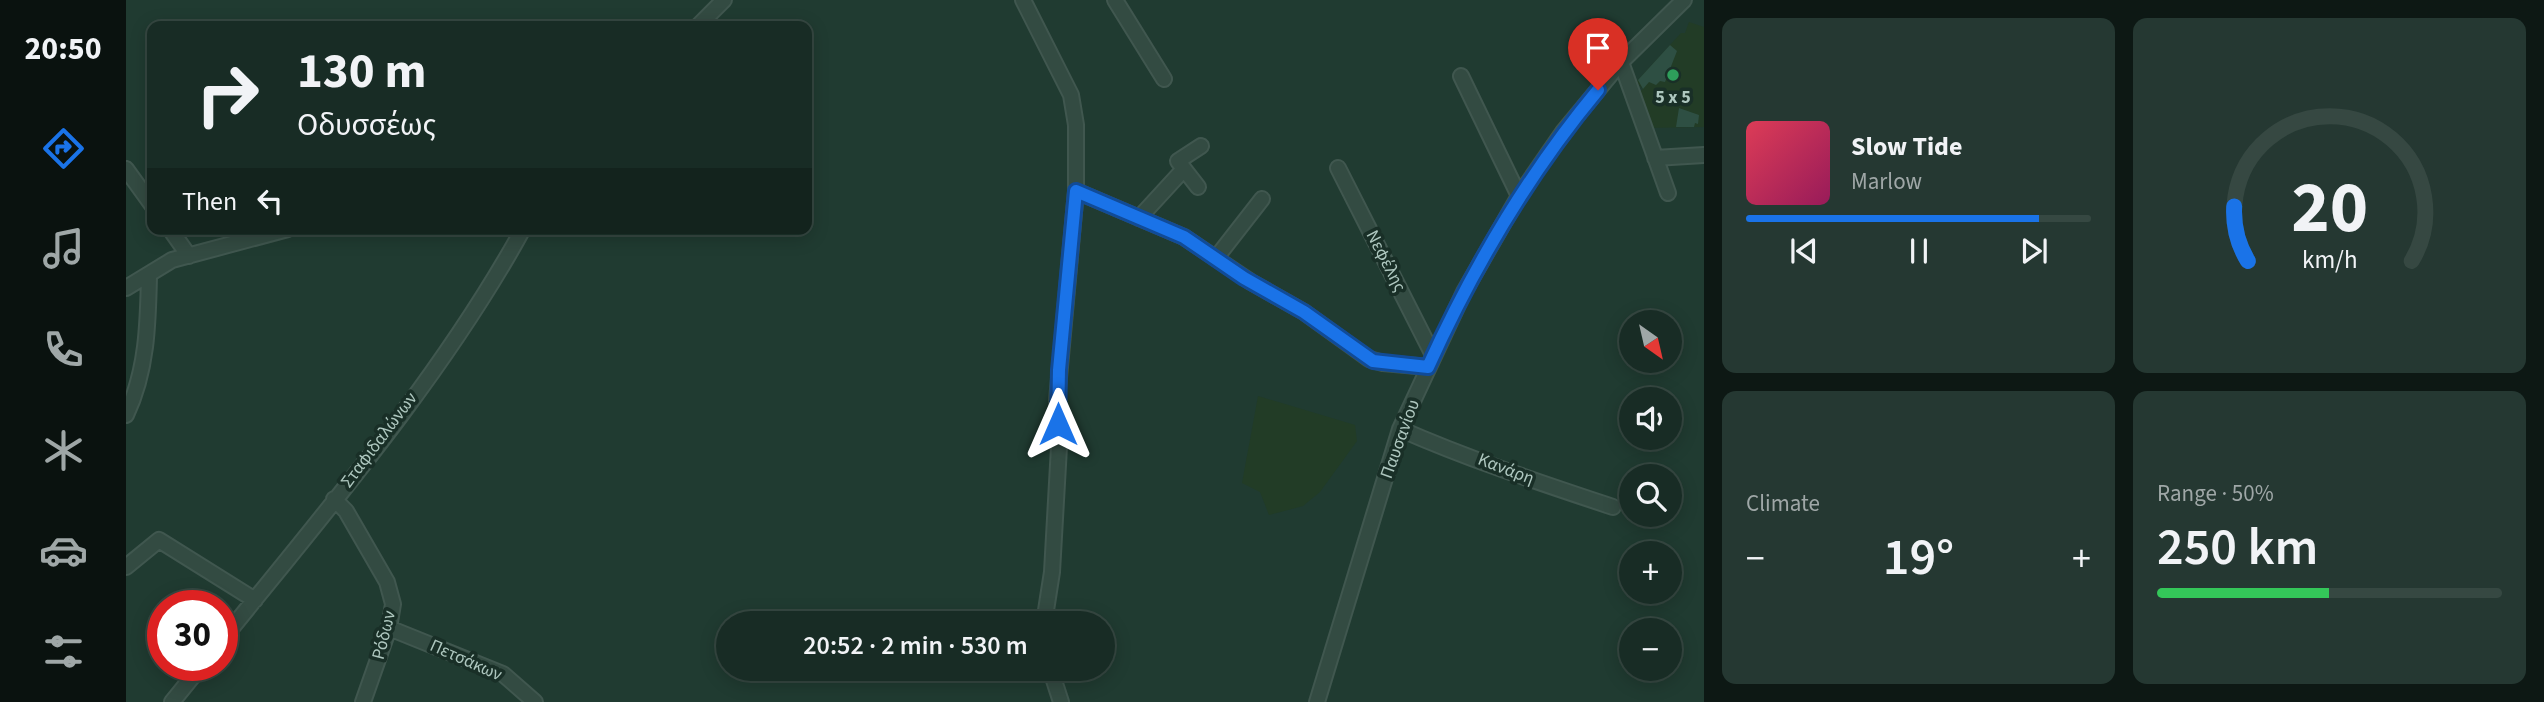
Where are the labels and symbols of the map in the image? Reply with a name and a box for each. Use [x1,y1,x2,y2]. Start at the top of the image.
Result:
pin [1568,18,1628,90]
marker: 5 x 5 [1665,67,1681,83]
place label: 5 x 5 [1655,85,1691,110]
street label: Νεφέλης [1360,226,1412,296]
north arrow [1619,310,1682,373]
street label: Σταφιδαλώνων [335,387,423,493]
position arrow [1021,387,1095,461]
street label: Παυσανίου [1374,396,1426,482]
street label: Κανάρη [1474,447,1538,491]
speed limit sign: 30 [147,590,238,681]
street label: Ρόδων [366,607,402,662]
street label: Πετσάκων [426,633,507,687]

